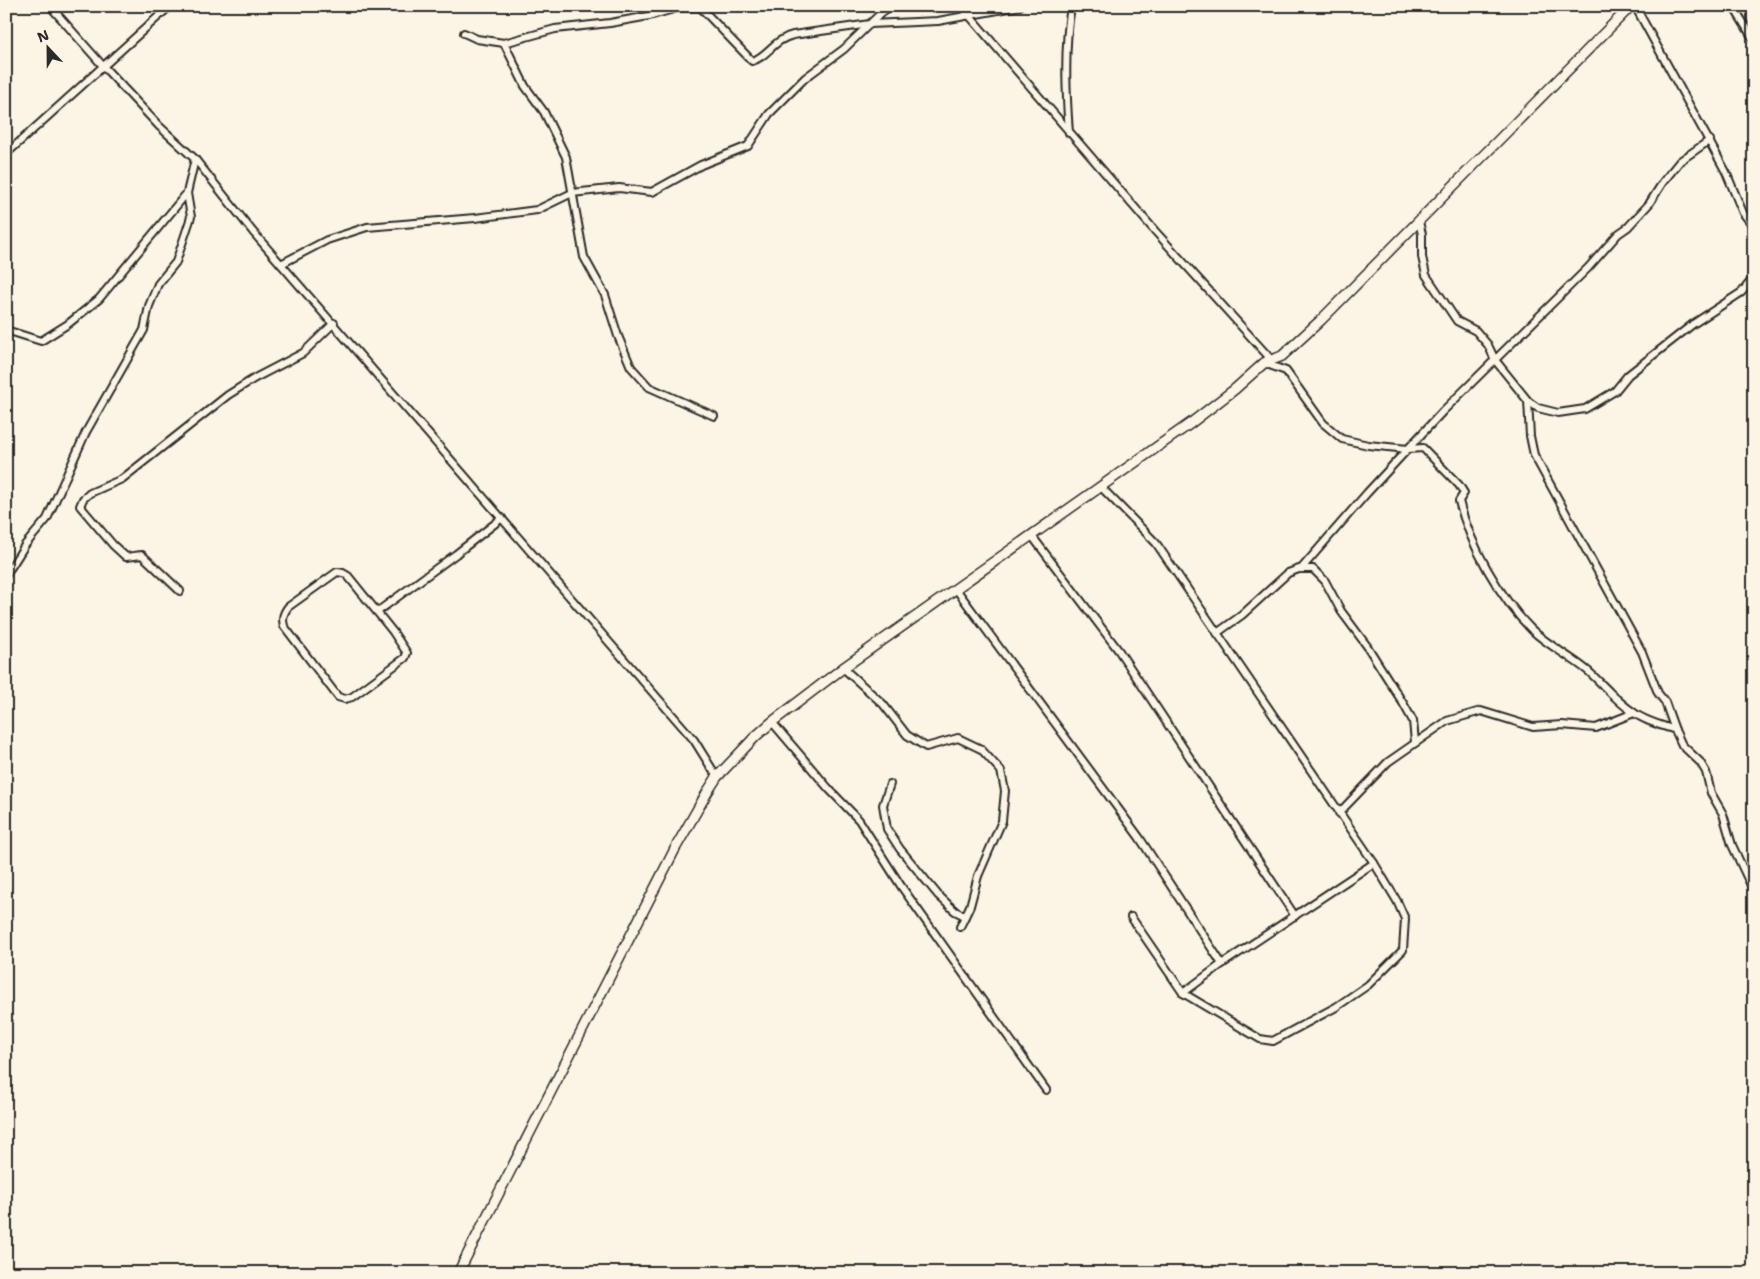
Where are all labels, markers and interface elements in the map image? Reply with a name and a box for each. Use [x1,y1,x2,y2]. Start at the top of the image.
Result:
north arrow [22,22,72,72]
text: N [35,26,52,46]

